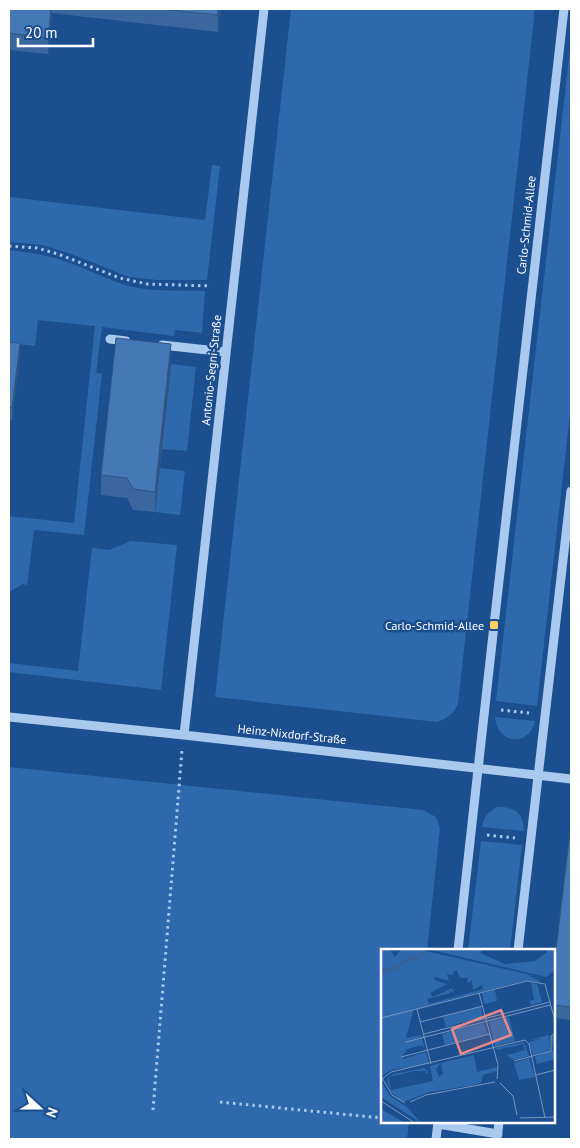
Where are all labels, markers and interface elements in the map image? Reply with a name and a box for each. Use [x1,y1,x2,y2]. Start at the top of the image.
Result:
scale bar [18,15,92,47]
text: 20 m [25,23,58,42]
street label: Carlo-Schmid-Allee [513,175,539,275]
street label: Antonio-Segni-Straße [198,314,224,426]
place label: Carlo-Schmid-Allee [385,618,484,633]
marker: Carlo-Schmid-Allee [488,619,500,631]
street label: Heinz-Nixdorf-Straße [237,721,347,747]
inset map [381,949,555,1123]
north arrow [15,1083,65,1133]
text: N [42,1105,62,1120]

